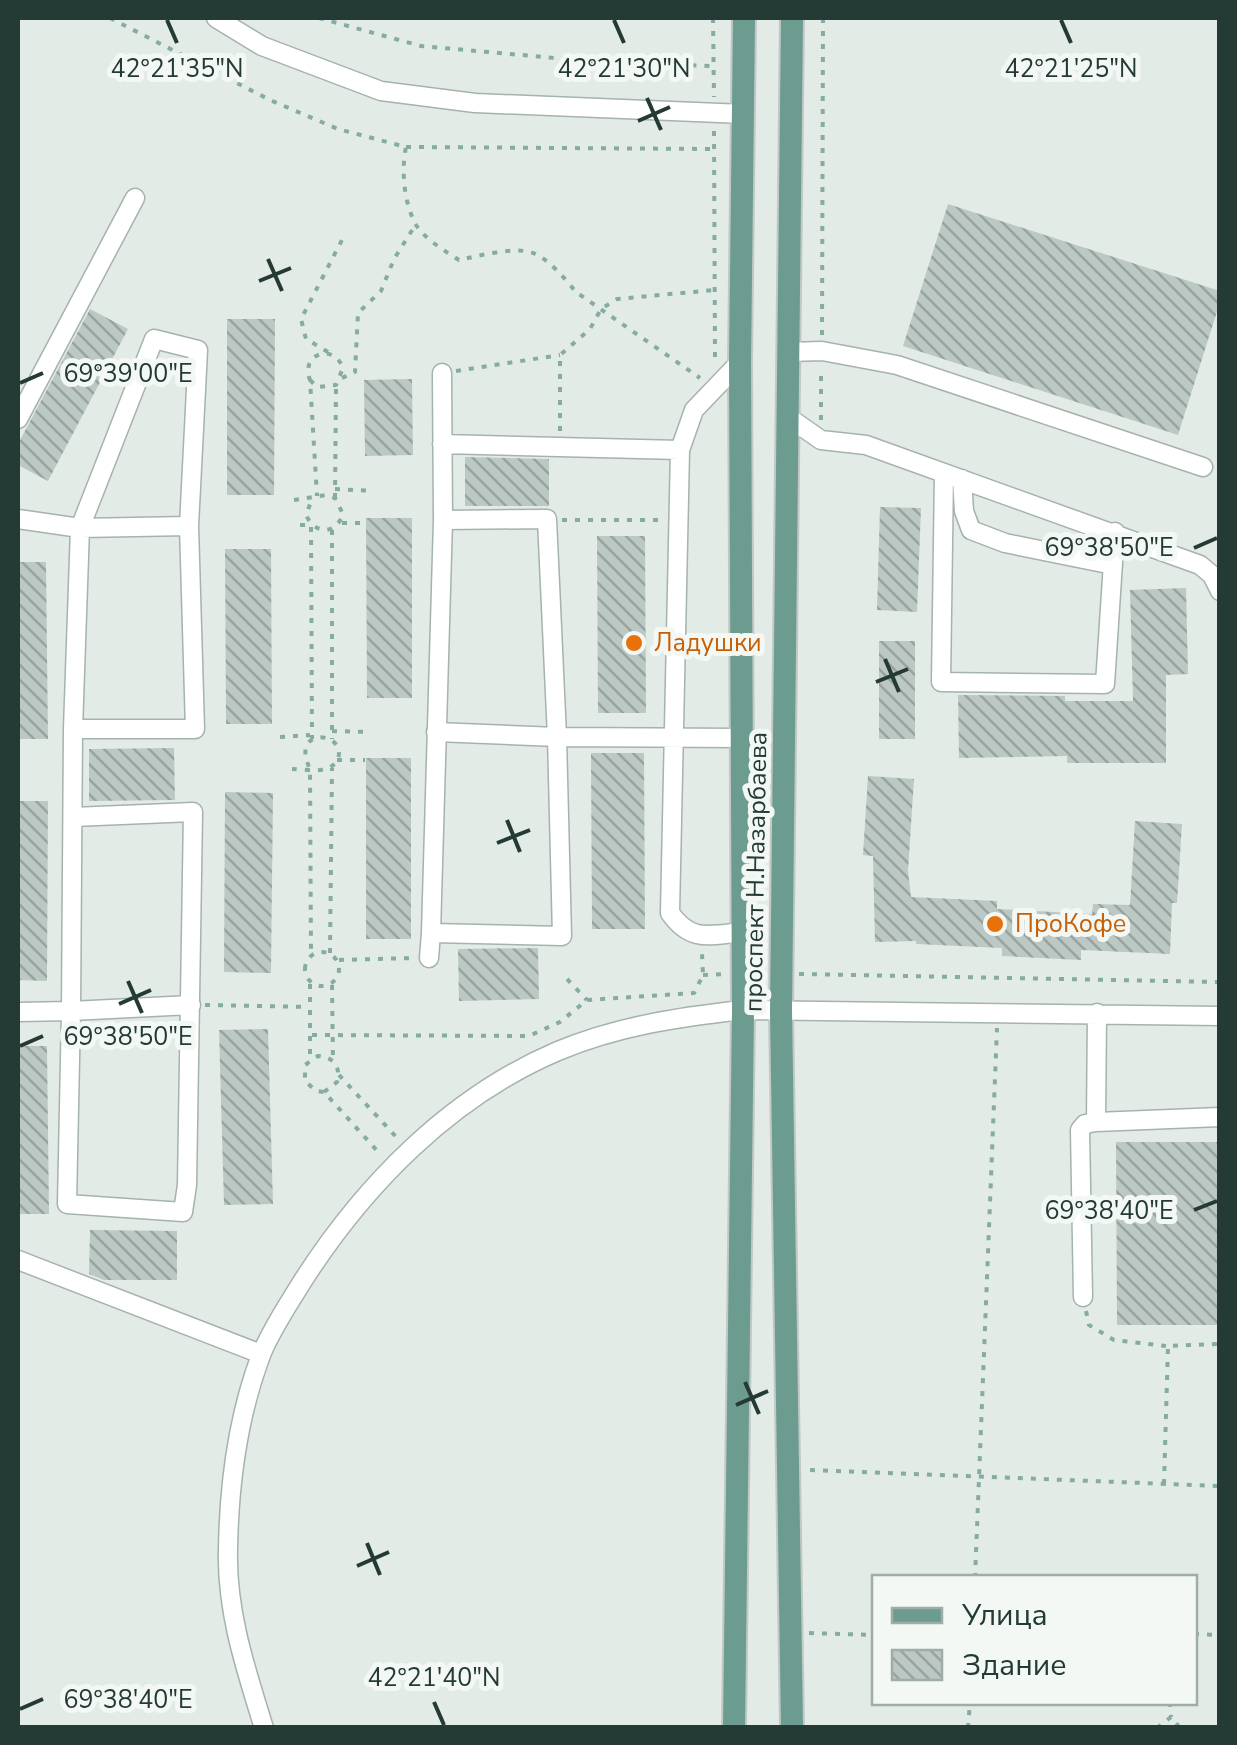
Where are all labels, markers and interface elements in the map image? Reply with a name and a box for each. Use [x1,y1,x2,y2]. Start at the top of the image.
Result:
text: 42°21'35"N [110,52,244,86]
text: 42°21'30"N [557,52,691,86]
text: 42°21'25"N [1004,52,1138,86]
text: 69°39'00"E [63,357,193,391]
text: 69°38'50"E [1044,531,1174,565]
place label: Ладушки [654,626,762,660]
marker: Ладушки [623,632,645,654]
street label: проспект Н.Назарбаева [737,731,775,1013]
place label: ПроКофе [1015,907,1126,941]
marker: ПроКофе [984,913,1006,935]
text: 69°38'50"E [63,1020,193,1054]
text: 69°38'40"E [1044,1194,1174,1228]
legend [872,1575,1197,1705]
text: Улица [961,1595,1048,1636]
text: Здание [962,1645,1067,1686]
text: 42°21'40"N [367,1661,501,1695]
text: 69°38'40"E [63,1683,193,1717]

